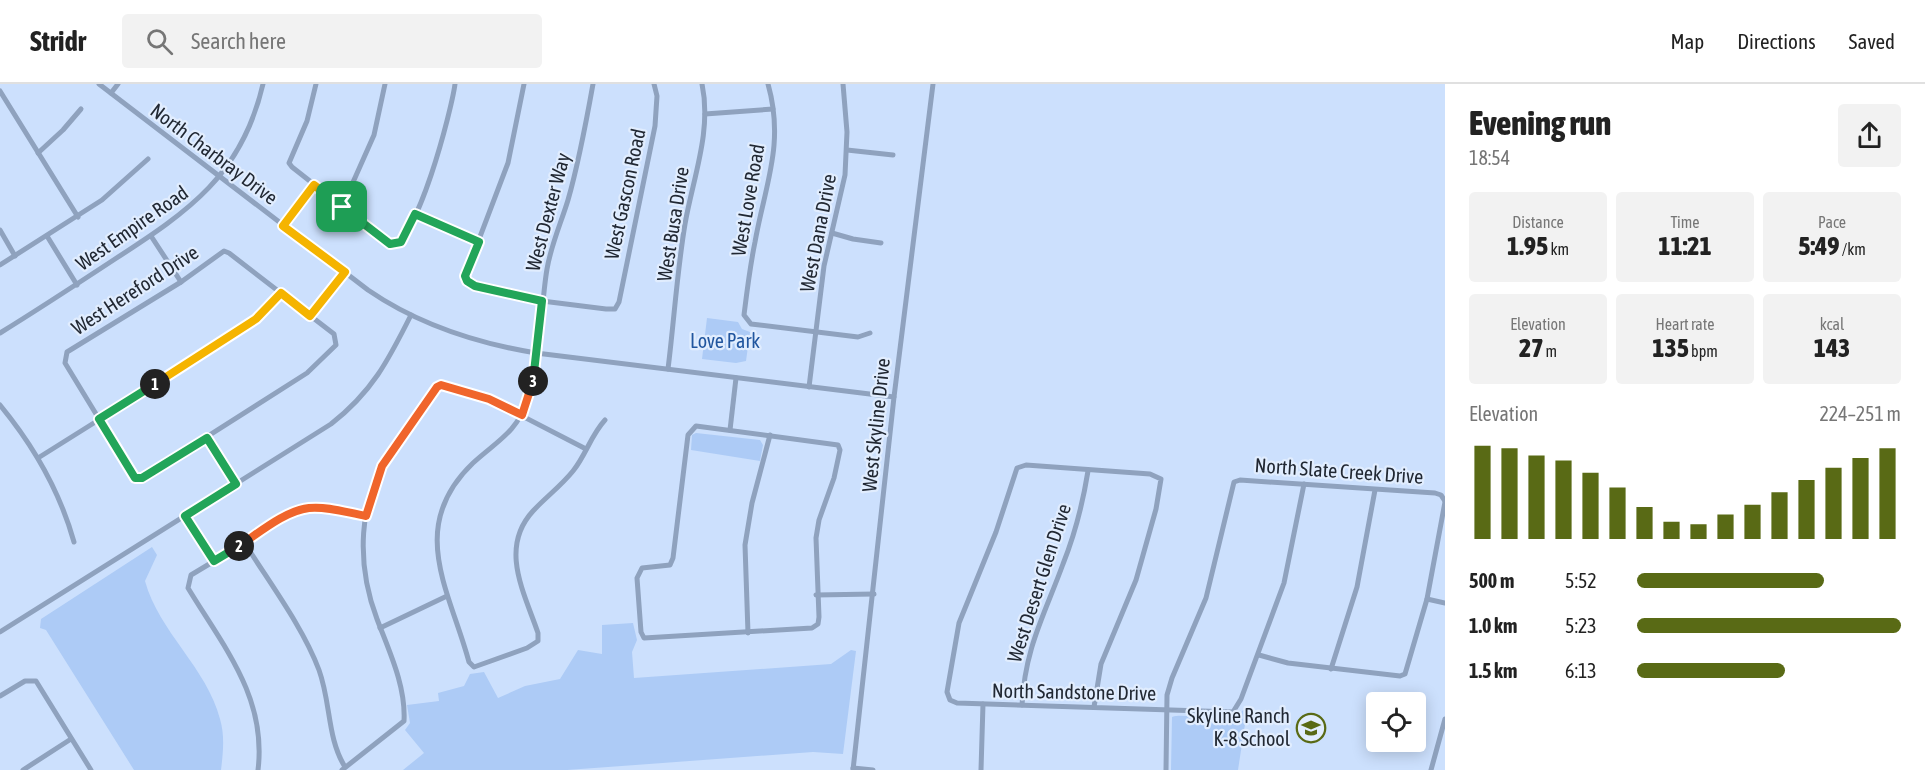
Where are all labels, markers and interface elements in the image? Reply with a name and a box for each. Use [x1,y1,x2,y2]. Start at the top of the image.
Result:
search box [122,14,542,68]
text: Stridr [30,25,86,57]
icon: search [143,25,176,58]
text: Search here [191,28,286,54]
text: Map [1670,29,1704,53]
text: Directions [1737,29,1816,53]
text: Saved [1849,29,1895,53]
street label: North Charbray Drive [146,98,282,209]
text: Evening run [1469,104,1611,142]
button: share [1838,104,1901,167]
street label: West Gascon Road [599,126,650,261]
street label: West Love Road [726,142,769,258]
text: 18:54 [1469,146,1510,169]
street label: West Dexter Way [521,150,574,273]
street label: West Busa Drive [652,165,693,283]
street label: West Dana Drive [795,172,840,294]
street label: West Empire Road [71,180,192,275]
pin [316,181,367,232]
icon: arrive [325,190,358,223]
text: Distance [1512,213,1564,231]
text: Time [1670,213,1700,231]
text: Pace [1818,213,1846,231]
text: 1.95 [1507,231,1548,261]
text: 11:21 [1658,231,1712,261]
text: 5:49 [1798,231,1840,261]
street label: West Hereford Drive [67,240,202,339]
text: km [1548,240,1569,258]
text: /km [1840,240,1866,258]
text: Elevation [1510,315,1566,333]
text: Heart rate [1656,315,1714,333]
text: kcal [1820,315,1844,333]
park label: Love Park [690,329,760,352]
text: 27 [1519,333,1543,363]
text: 135 [1652,333,1689,363]
text: 143 [1814,333,1850,363]
text: m [1543,342,1557,360]
text: bpm [1689,342,1718,360]
street label: West Skyline Drive [857,357,894,493]
pin: 3 [518,366,548,396]
pin: 1 [140,369,170,399]
text: 3 [529,372,537,390]
text: 1 [151,375,159,393]
text: Elevation [1469,402,1538,425]
text: 224–251 m [1819,402,1901,425]
street label: North Slate Creek Drive [1254,453,1424,488]
street label: West Desert Glen Drive [1002,501,1075,665]
pin: 2 [224,531,254,561]
text: 2 [235,537,243,555]
text: 500 m [1469,569,1514,592]
text: 5:52 [1565,569,1597,592]
text: 1.0 km [1469,614,1517,637]
text: 5:23 [1565,614,1597,637]
text: 1.5 km [1469,659,1517,682]
text: 6:13 [1565,659,1597,682]
street label: North Sandstone Drive [992,679,1156,704]
map controls [1366,692,1426,752]
button: locate [1366,692,1426,752]
place label: Skyline Ranch K-8 School [1187,704,1291,750]
school or university icon: Skyline Ranch K-8 School [1295,712,1327,744]

